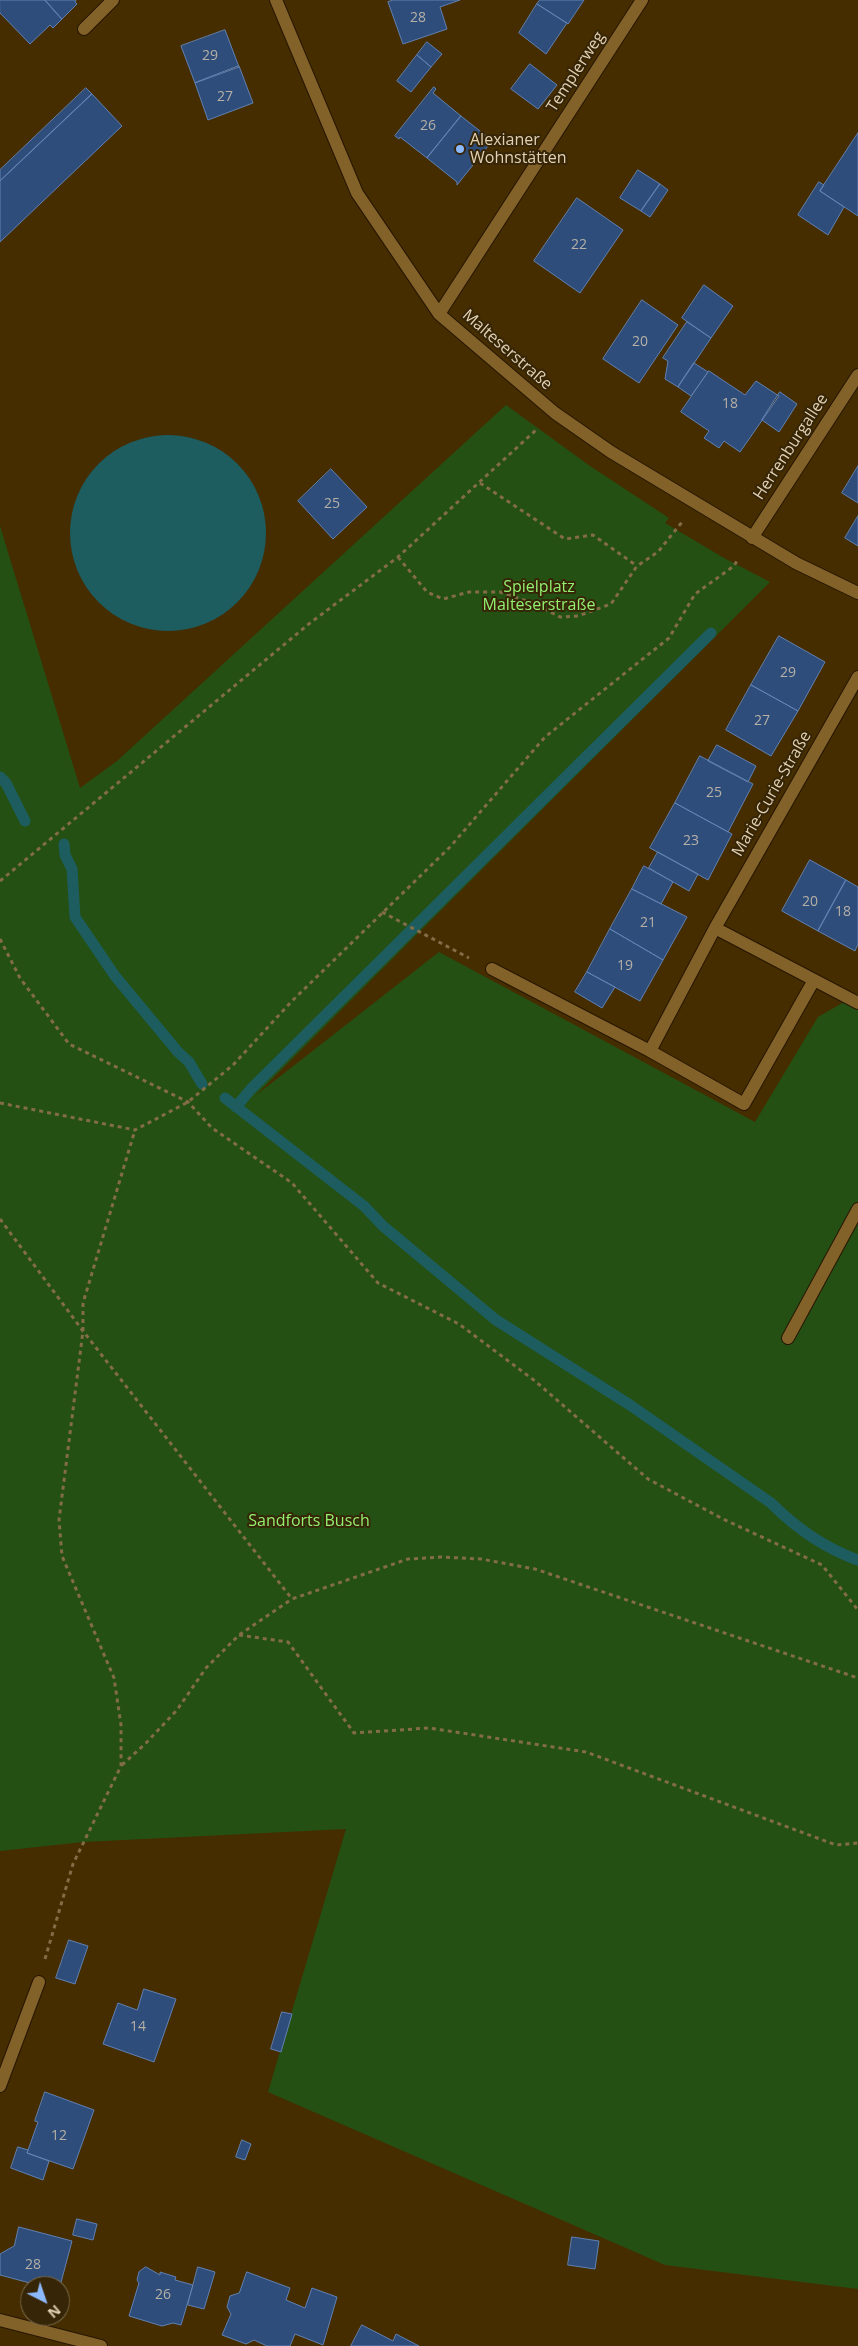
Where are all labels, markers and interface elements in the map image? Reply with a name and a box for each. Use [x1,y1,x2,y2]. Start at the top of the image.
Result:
house number: 28 [410,10,426,26]
street label: Templerweg [543,28,609,116]
house number: 29 [202,48,218,64]
house number: 27 [217,89,233,105]
house number: 26 [420,118,436,134]
place label: Alexianer Wohnstätten [470,130,566,168]
marker: Alexianer Wohnstätten [454,143,466,155]
house number: 22 [571,237,587,253]
street label: Malteserstraße [458,306,556,394]
house number: 20 [632,334,648,350]
street label: Herrenburgallee [750,390,832,504]
house number: 18 [722,396,738,412]
house number: 25 [324,496,340,512]
park label: Spielplatz Malteserstraße [483,577,595,615]
house number: 29 [780,665,796,681]
house number: 27 [754,713,770,729]
street label: Marie-Curie-Straße [728,728,816,860]
house number: 25 [706,785,722,801]
house number: 23 [683,833,699,849]
house number: 20 [802,894,818,910]
house number: 18 [835,904,851,920]
house number: 21 [640,915,656,931]
house number: 19 [617,958,633,974]
park label: Sandforts Busch [248,1511,370,1531]
house number: 14 [130,2019,146,2035]
house number: 12 [51,2128,67,2144]
house number: 28 [25,2257,41,2273]
north arrow [20,2276,70,2326]
house number: 26 [155,2287,171,2303]
text: N [44,2301,65,2323]

